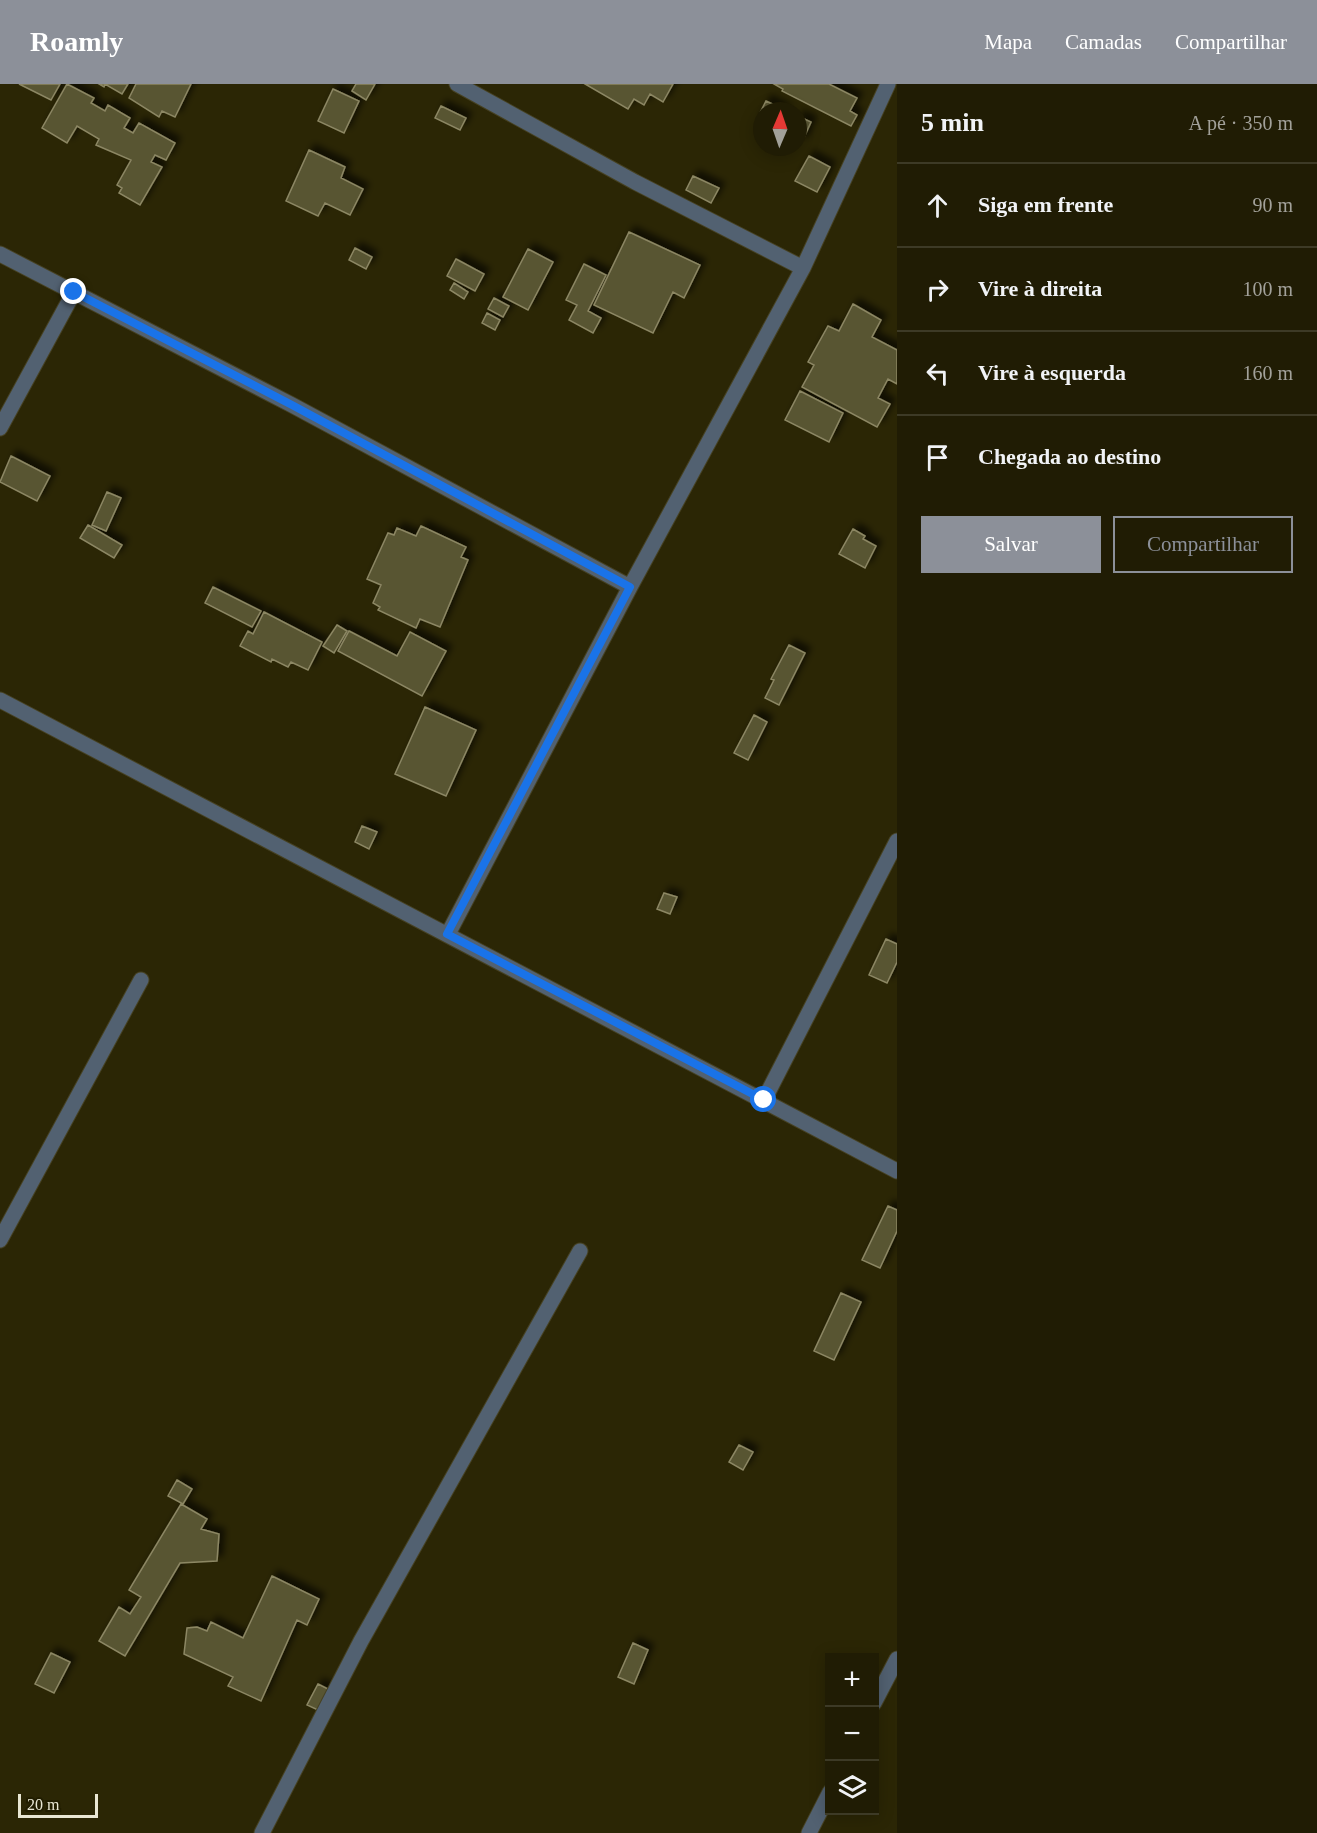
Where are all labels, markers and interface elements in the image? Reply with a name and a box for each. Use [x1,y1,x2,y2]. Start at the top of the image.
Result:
text: Roamly [30,26,123,57]
text: Mapa [984,30,1032,54]
text: Camadas [1065,30,1142,54]
text: Compartilhar [1175,30,1287,54]
north arrow [753,102,807,156]
text: 5 min [921,108,984,137]
text: A pé · 350 m [1189,112,1293,134]
icon: ahead [921,189,954,222]
text: Siga em frente [978,192,1113,217]
text: 90 m [1252,194,1293,216]
icon: right [921,273,954,306]
text: Vire à direita [978,276,1102,301]
route end [60,278,86,304]
text: 100 m [1242,278,1293,300]
icon: left [921,357,954,390]
text: Vire à esquerda [978,360,1126,385]
text: 160 m [1242,362,1293,384]
icon: arrive [921,441,954,474]
text: Chegada ao destino [978,444,1161,469]
button: Salvar [921,516,1101,573]
button: Compartilhar [1113,516,1293,573]
route start [750,1086,776,1112]
map controls [825,1653,879,1815]
button: + [825,1653,879,1707]
button: − [825,1707,879,1761]
button: layers [825,1761,879,1815]
scale bar [18,1791,98,1818]
text: 20 m [27,1796,59,1813]

